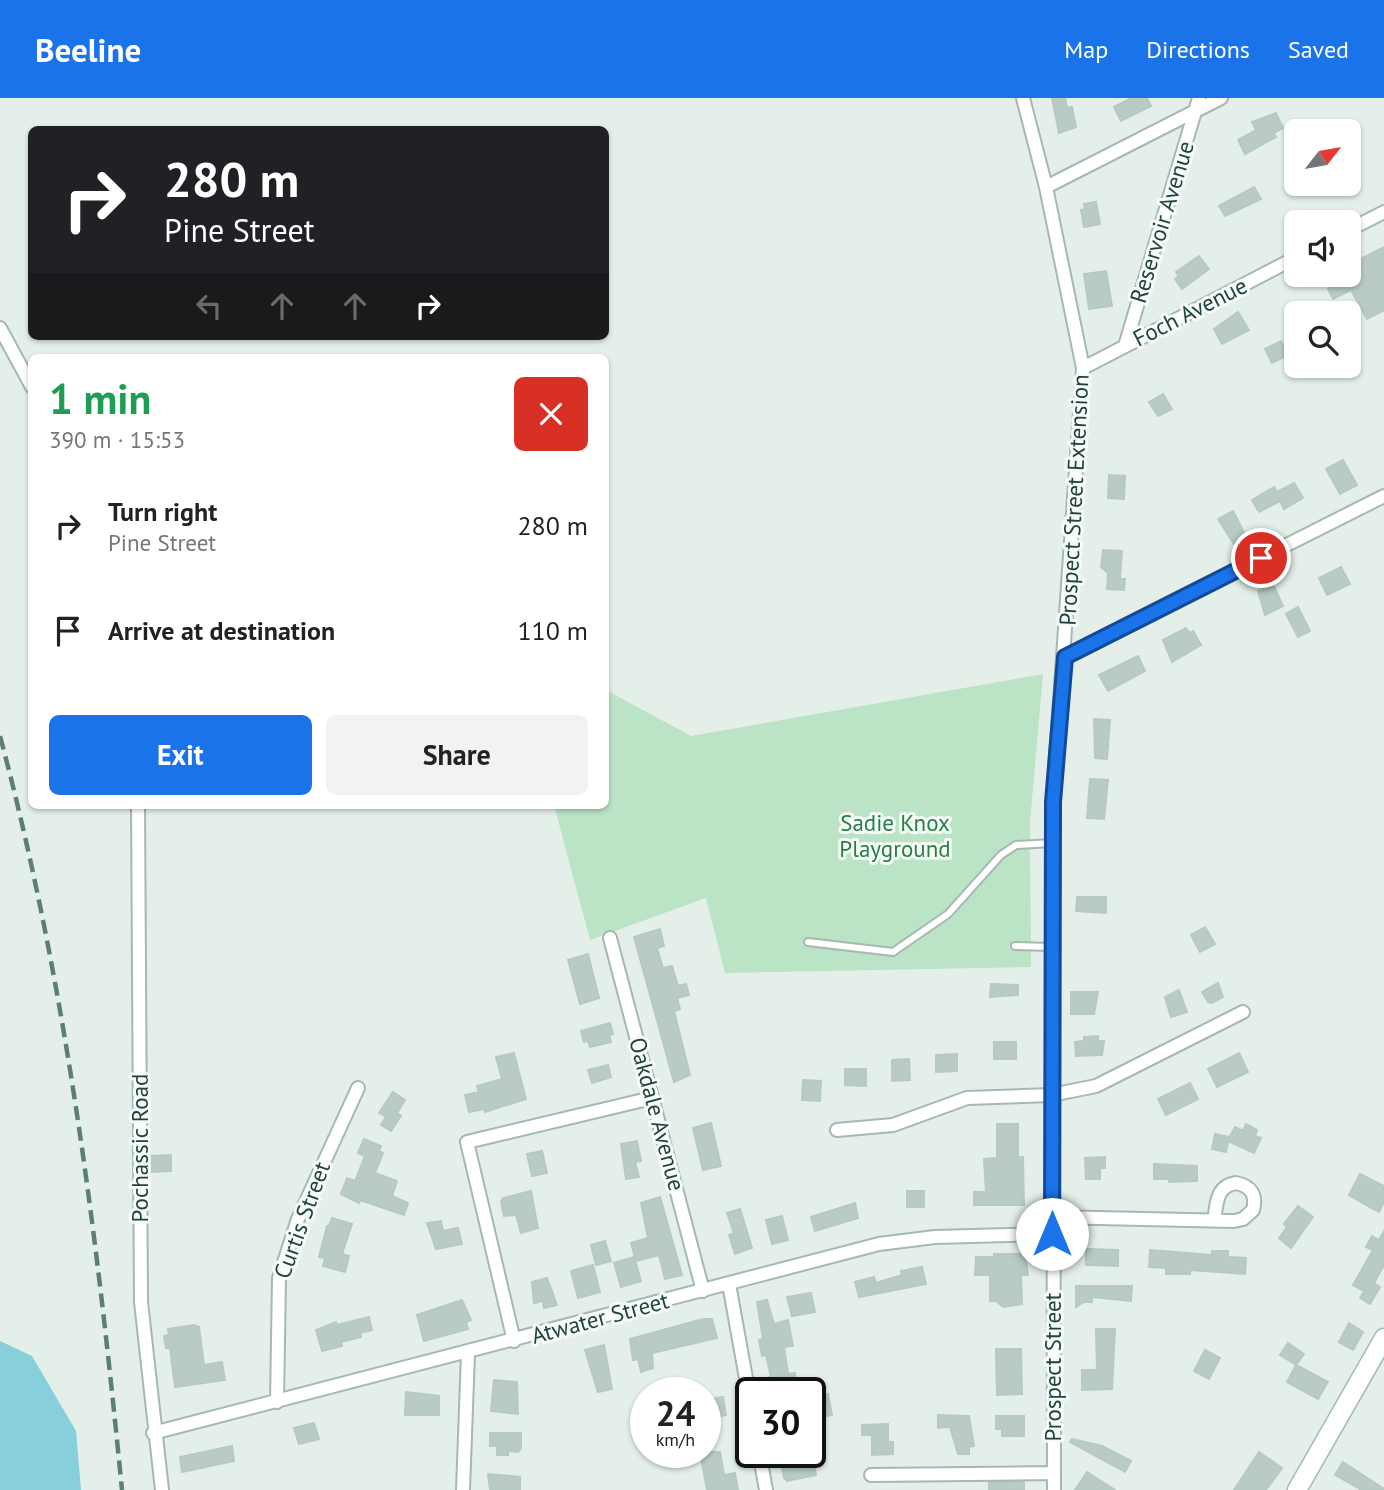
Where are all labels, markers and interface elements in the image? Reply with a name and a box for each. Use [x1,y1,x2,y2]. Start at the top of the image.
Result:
text: Beeline [35,28,141,71]
text: Map [1064,34,1108,65]
text: Directions [1146,34,1250,65]
text: Saved [1288,34,1349,65]
north arrow [1284,119,1362,196]
map controls [1284,119,1361,378]
street label: Reservoir Avenue [1123,137,1200,306]
text: 280 m [164,147,299,211]
icon: right [49,154,140,245]
text: Pine Street [164,209,315,251]
button: sound [1284,210,1361,287]
street label: Foch Avenue [1128,270,1252,353]
icon: left [190,287,228,325]
icon: ahead [263,287,301,325]
icon: ahead [336,287,374,325]
icon: right [409,287,447,325]
button: search [1284,301,1361,378]
text: 1 min [49,371,151,426]
street label: Prospect Street Extension [1052,374,1095,626]
button: close [514,377,588,451]
text: 390 m · 15:53 [49,425,185,454]
text: Turn right [108,495,217,528]
icon: right [49,507,87,545]
text: 280 m [517,509,588,542]
text: Pine Street [108,528,216,557]
pin [1231,528,1291,588]
icon: arrive [1242,539,1280,577]
icon: arrive [49,612,87,650]
text: Arrive at destination [108,614,335,647]
text: 110 m [517,614,588,647]
button: Exit [49,715,312,795]
button: Share [326,715,588,795]
park label: Sadie Knox Playground [839,808,951,863]
street label: Oakdale Avenue [623,1034,692,1194]
street label: Pochassic Road [125,1074,154,1222]
street label: Curtis Street [267,1157,336,1282]
position arrow [1015,1197,1089,1271]
street label: Atwater Street [528,1285,672,1350]
street label: Prospect Street [1038,1292,1067,1441]
speed limit sign: 30 [735,1377,826,1468]
text: 24 [656,1390,695,1436]
text: km/h [656,1428,695,1451]

